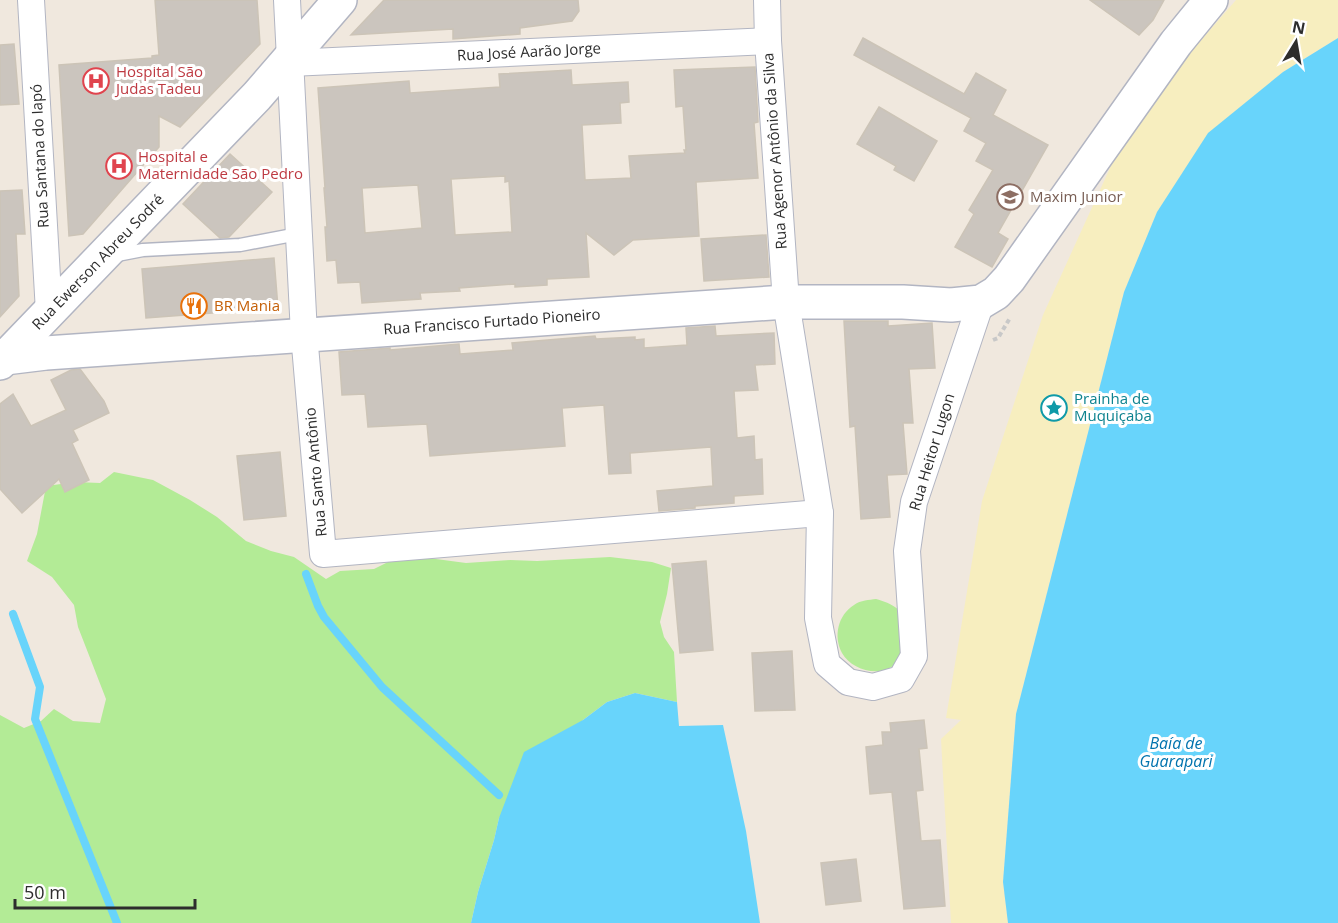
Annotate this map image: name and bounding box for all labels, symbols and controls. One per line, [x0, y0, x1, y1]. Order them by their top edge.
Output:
north arrow [1266, 12, 1326, 72]
text: N [1290, 15, 1307, 39]
street label: Rua José Aarão Jorge [456, 37, 601, 65]
street label: Rua Agenor Antônio da Silva [757, 52, 791, 250]
place label: Hospital São Judas Tadeu [114, 61, 203, 98]
hospital icon: Hospital São Judas Tadeu [81, 66, 111, 96]
street label: Rua Santana do Iapó [25, 83, 53, 229]
place label: Hospital e Maternidade São Pedro [138, 146, 303, 183]
hospital icon: Hospital e Maternidade São Pedro [104, 151, 134, 181]
school or university icon: Maxim Junior [995, 182, 1025, 212]
place label: Maxim Junior [1030, 186, 1123, 206]
street label: Rua Ewerson Abreu Sodré [27, 189, 168, 334]
restaurant icon: BR Mania [179, 291, 209, 321]
place label: BR Mania [214, 295, 280, 315]
street label: Rua Francisco Furtado Pioneiro [383, 303, 601, 339]
place label: Prainha de Muquiçaba [1074, 388, 1152, 425]
street label: Rua Heitor Lugon [904, 391, 958, 513]
place icon: Prainha de Muquiçaba [1039, 393, 1069, 423]
street label: Rua Santo Antônio [299, 407, 331, 538]
water label: Baía de Guarapari [1139, 732, 1214, 772]
scale bar [15, 872, 195, 910]
text: 50 m [24, 880, 66, 904]

